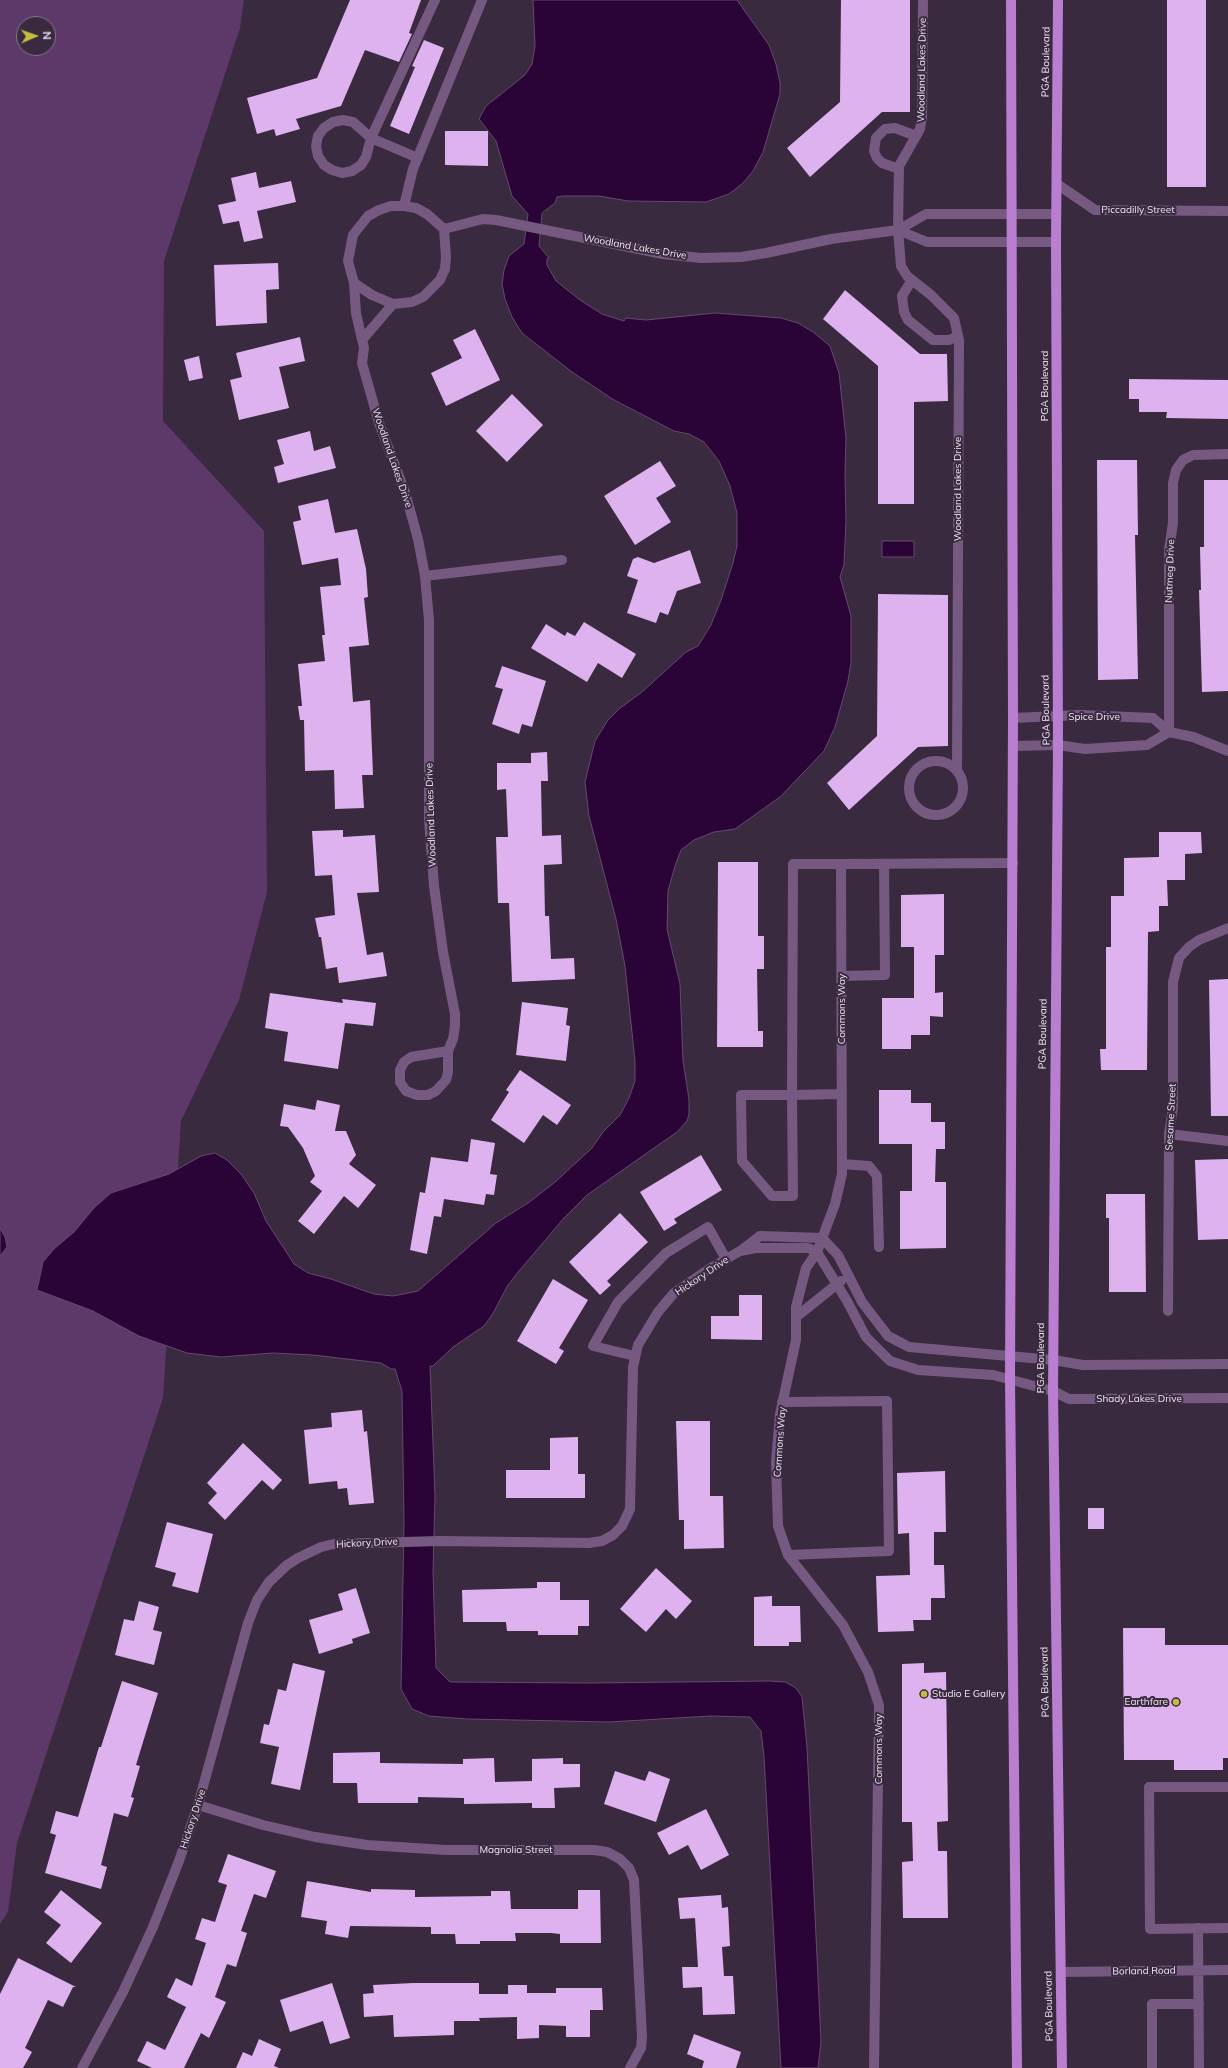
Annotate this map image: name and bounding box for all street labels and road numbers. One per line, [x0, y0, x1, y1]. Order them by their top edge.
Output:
street label: Woodland Lakes Drive [915, 18, 929, 122]
street label: PGA Boulevard [1039, 27, 1053, 97]
street label: Piccadilly Street [1101, 204, 1175, 216]
street label: Woodland Lakes Drive [583, 232, 687, 262]
street label: PGA Boulevard [1039, 351, 1051, 421]
street label: Woodland Lakes Drive [369, 407, 415, 509]
street label: Woodland Lakes Drive [952, 437, 964, 541]
street label: Nutmeg Drive [1163, 539, 1177, 603]
street label: PGA Boulevard [1039, 675, 1053, 745]
street label: Spice Drive [1068, 711, 1120, 723]
street label: Woodland Lakes Drive [423, 763, 439, 867]
street label: Commons Way [836, 974, 848, 1044]
street label: PGA Boulevard [1036, 999, 1050, 1069]
street label: Sesame Street [1163, 1083, 1179, 1151]
street label: Hickory Drive [673, 1254, 731, 1298]
street label: PGA Boulevard [1035, 1323, 1047, 1393]
street label: Shady Lakes Drive [1096, 1393, 1182, 1405]
street label: Commons Way [772, 1406, 788, 1478]
street label: Hickory Drive [336, 1535, 398, 1551]
street label: PGA Boulevard [1038, 1647, 1052, 1717]
street label: Commons Way [873, 1714, 885, 1784]
street label: Hickory Drive [178, 1788, 208, 1850]
street label: Magnolia Street [479, 1844, 553, 1856]
street label: Borland Road [1112, 1964, 1176, 1978]
street label: PGA Boulevard [1042, 1971, 1056, 2041]

